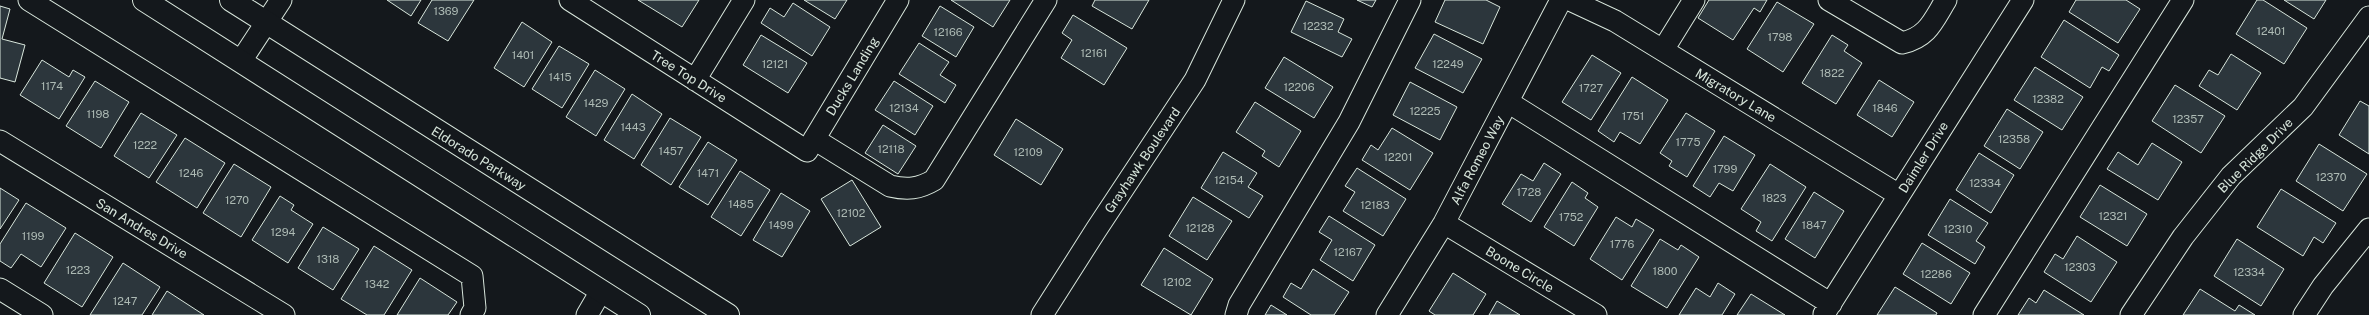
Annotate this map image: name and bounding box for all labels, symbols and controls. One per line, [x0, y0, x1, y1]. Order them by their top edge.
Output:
house number: 1369 [434, 5, 459, 17]
house number: 12232 [1302, 20, 1334, 32]
house number: 12401 [2256, 25, 2286, 37]
house number: 12166 [933, 26, 963, 38]
house number: 1798 [1768, 31, 1792, 43]
street label: Ducks Landing [823, 34, 882, 118]
street label: Tree Top Drive [648, 47, 729, 106]
house number: 12161 [1081, 47, 1107, 59]
house number: 1401 [512, 49, 534, 61]
house number: 12121 [762, 58, 788, 70]
house number: 12249 [1432, 58, 1464, 70]
street label: Migratory Lane [1693, 65, 1779, 125]
house number: 1822 [1820, 67, 1845, 79]
house number: 1415 [549, 71, 571, 83]
house number: 1174 [41, 80, 63, 92]
house number: 12206 [1283, 81, 1315, 93]
house number: 1727 [1579, 82, 1604, 94]
house number: 12382 [2032, 93, 2064, 105]
house number: 1429 [584, 97, 609, 109]
house number: 12134 [889, 102, 919, 114]
house number: 1846 [1872, 102, 1898, 114]
street label: Grayhawk Boulevard [1101, 105, 1183, 216]
house number: 12225 [1409, 105, 1441, 117]
house number: 1198 [87, 108, 109, 120]
house number: 1751 [1622, 110, 1644, 122]
street label: Alfa Romeo Way [1448, 113, 1507, 207]
house number: 12357 [2172, 113, 2204, 125]
street label: Blue Ridge Drive [2215, 115, 2296, 196]
street label: Daimler Drive [1896, 119, 1951, 196]
house number: 1443 [620, 121, 646, 133]
street label: Eldorado Parkway [429, 123, 529, 194]
house number: 12358 [1998, 133, 2030, 145]
house number: 1775 [1676, 136, 1700, 148]
house number: 1222 [133, 139, 158, 151]
house number: 12118 [877, 143, 905, 155]
house number: 1457 [659, 145, 684, 157]
house number: 12109 [1013, 146, 1043, 158]
house number: 12201 [1384, 151, 1412, 163]
house number: 1799 [1713, 163, 1737, 175]
house number: 1246 [179, 167, 204, 179]
house number: 1471 [697, 167, 719, 179]
house number: 12370 [2316, 171, 2347, 183]
house number: 12154 [1214, 174, 1244, 186]
house number: 12334 [1969, 177, 2001, 189]
house number: 1728 [1517, 186, 1541, 198]
house number: 1823 [1761, 192, 1787, 204]
house number: 1270 [225, 194, 249, 206]
street label: San Andres Drive [93, 195, 190, 262]
house number: 1485 [728, 198, 754, 210]
house number: 12183 [1360, 199, 1390, 211]
house number: 12102 [837, 207, 866, 219]
house number: 12321 [2099, 210, 2128, 222]
house number: 1752 [1559, 211, 1584, 223]
house number: 1499 [768, 219, 794, 231]
house number: 1847 [1801, 219, 1827, 231]
house number: 12128 [1185, 222, 1215, 234]
house number: 12310 [1943, 223, 1973, 235]
house number: 1294 [271, 226, 295, 238]
house number: 1199 [22, 230, 44, 242]
house number: 1776 [1610, 238, 1634, 250]
street label: Boone Circle [1483, 243, 1556, 296]
house number: 12167 [1334, 246, 1363, 258]
house number: 1318 [316, 253, 340, 265]
house number: 12303 [2064, 261, 2096, 273]
house number: 1223 [66, 264, 90, 276]
house number: 1800 [1653, 265, 1678, 277]
house number: 12334 [2233, 266, 2265, 278]
house number: 12286 [1920, 268, 1952, 280]
house number: 12102 [1163, 276, 1192, 288]
house number: 1342 [365, 278, 390, 290]
house number: 1247 [113, 295, 138, 307]

